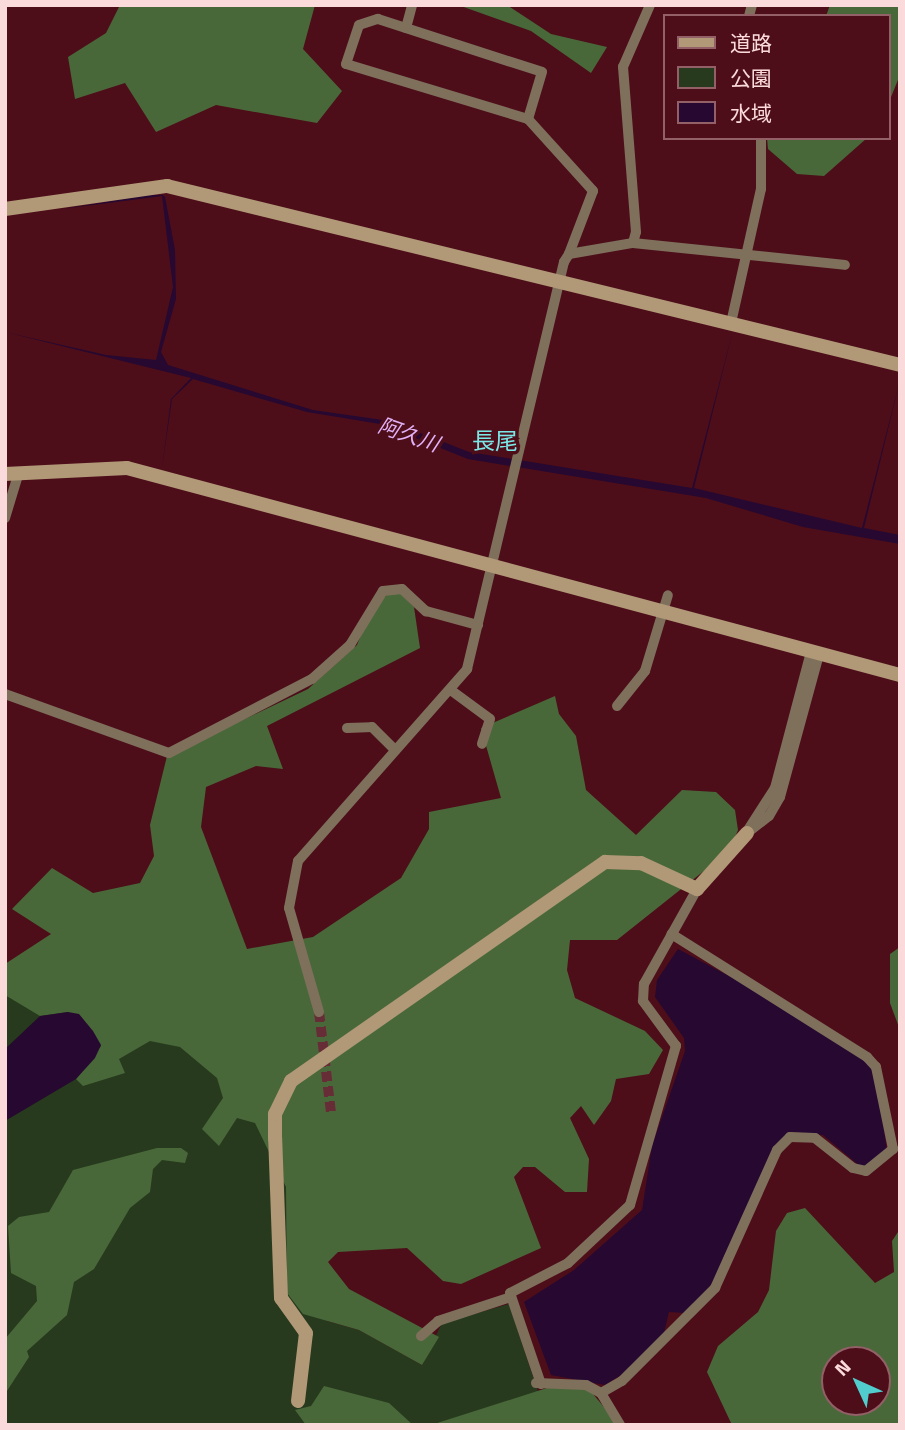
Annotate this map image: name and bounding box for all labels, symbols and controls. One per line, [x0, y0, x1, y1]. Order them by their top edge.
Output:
legend [664, 14, 891, 140]
text: 道路 [730, 27, 772, 59]
text: 公園 [730, 62, 772, 94]
text: 水域 [730, 97, 772, 129]
water label: 阿久川 [375, 412, 443, 456]
district label: 長尾 [472, 427, 518, 455]
north arrow [821, 1346, 891, 1416]
text: N [827, 1352, 857, 1382]

